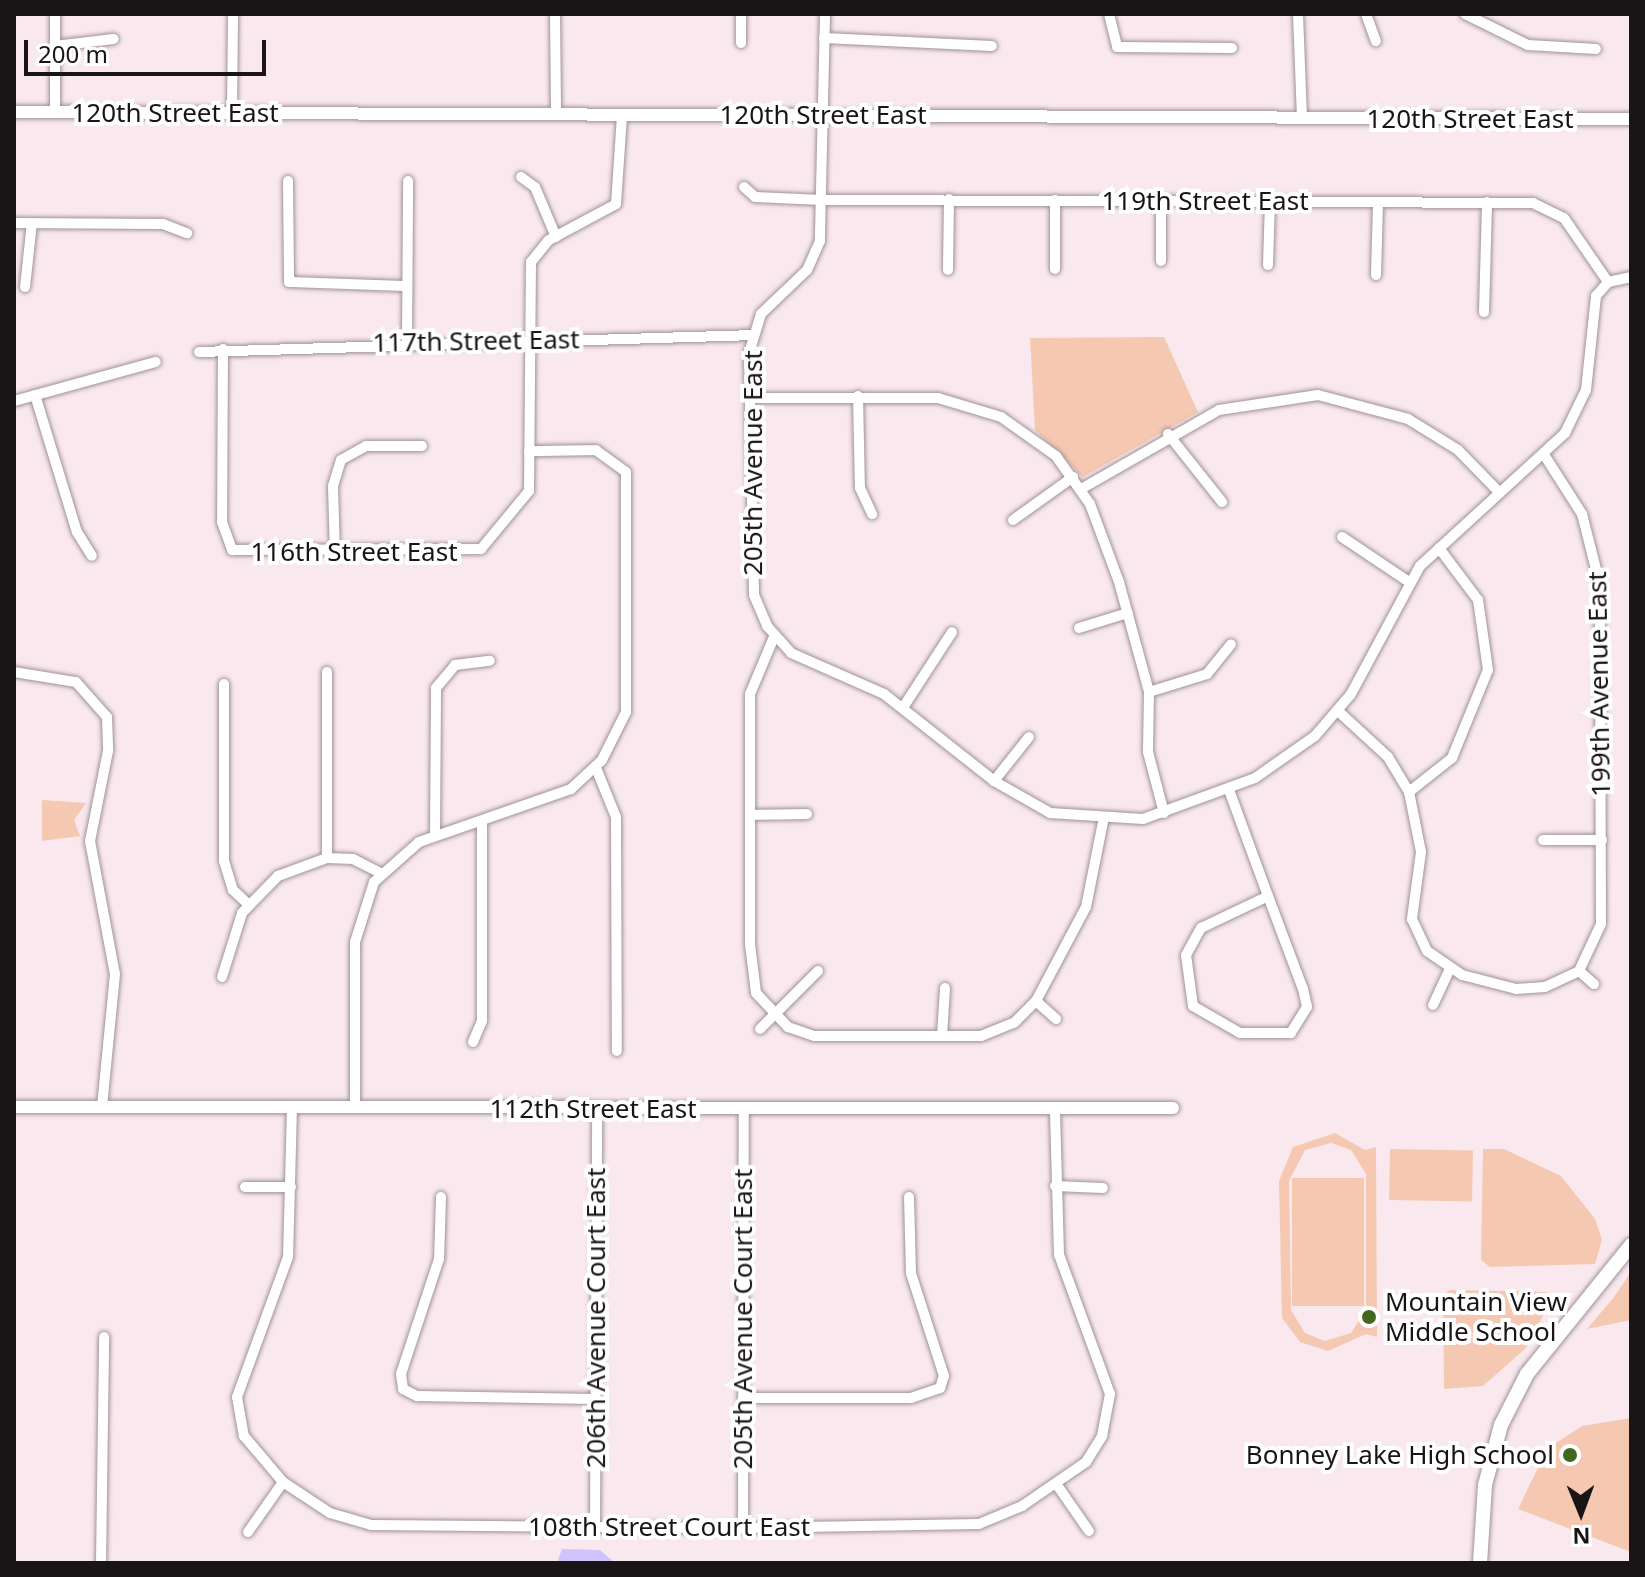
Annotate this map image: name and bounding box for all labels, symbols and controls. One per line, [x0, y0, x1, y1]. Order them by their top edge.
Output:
scale bar [28, 24, 270, 74]
text: 200 m [38, 37, 108, 70]
street label: 120th Street East [71, 97, 279, 129]
street label: 120th Street East [719, 99, 927, 131]
street label: 120th Street East [1366, 103, 1574, 135]
street label: 119th Street East [1101, 185, 1309, 217]
street label: 117th Street East [372, 324, 580, 358]
street label: 205th Avenue East [737, 350, 769, 576]
street label: 116th Street East [250, 536, 458, 568]
street label: 199th Avenue East [1581, 571, 1617, 797]
street label: 112th Street East [489, 1093, 697, 1125]
street label: 206th Avenue Court East [580, 1168, 612, 1468]
street label: 205th Avenue Court East [727, 1169, 759, 1469]
place label: Mountain View Middle School [1385, 1286, 1567, 1348]
marker: Mountain View Middle School [1360, 1308, 1378, 1326]
place label: Bonney Lake High School [1246, 1439, 1554, 1471]
marker: Bonney Lake High School [1561, 1446, 1579, 1464]
north arrow [1541, 1473, 1621, 1553]
street label: 108th Street Court East [528, 1511, 810, 1543]
text: N [1572, 1522, 1591, 1552]

